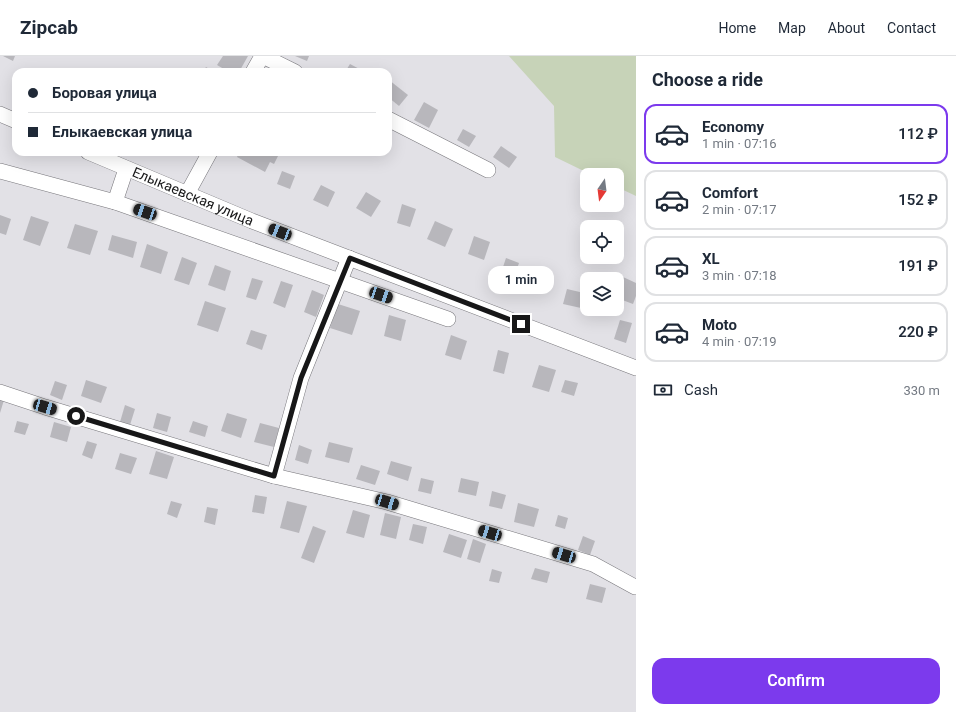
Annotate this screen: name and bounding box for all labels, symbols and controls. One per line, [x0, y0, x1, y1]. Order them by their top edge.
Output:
text: Zipcab [20, 16, 78, 39]
text: Home [718, 20, 756, 36]
text: Map [778, 20, 806, 36]
text: About [828, 20, 865, 36]
text: Contact [887, 20, 936, 36]
text: Choose a ride [652, 69, 763, 90]
text: Боровая улица [52, 84, 157, 102]
icon: car [654, 116, 690, 152]
text: Economy [702, 118, 764, 136]
text: Елыкаевская улица [52, 123, 192, 141]
text: 112 ₽ [898, 125, 938, 143]
text: 1 min · 07:16 [702, 136, 777, 151]
street label: Елыкаевская улица [130, 164, 256, 229]
north arrow [580, 168, 624, 212]
map controls [580, 168, 624, 316]
icon: car [654, 182, 690, 218]
text: Comfort [702, 184, 758, 202]
text: 152 ₽ [898, 191, 938, 209]
car [132, 202, 158, 222]
text: 2 min · 07:17 [702, 202, 777, 217]
button: locate [580, 220, 624, 264]
car [267, 222, 293, 242]
icon: car [654, 248, 690, 284]
text: XL [702, 250, 720, 268]
text: 191 ₽ [898, 257, 938, 275]
callout: 1 min [488, 266, 554, 294]
text: 3 min · 07:18 [702, 268, 777, 283]
text: 1 min [505, 272, 537, 287]
button: layers [580, 272, 624, 316]
car [368, 285, 394, 305]
icon: car [654, 314, 690, 350]
route end [512, 315, 530, 333]
text: Moto [702, 316, 737, 334]
text: 220 ₽ [898, 323, 938, 341]
text: 4 min · 07:19 [702, 334, 777, 349]
icon: cash [652, 379, 674, 401]
text: Cash [684, 381, 718, 399]
text: 330 m [903, 383, 940, 398]
car [32, 398, 58, 416]
route start [67, 407, 85, 425]
car [374, 493, 400, 511]
car [477, 524, 503, 542]
car [551, 546, 577, 564]
button: Confirm [652, 658, 940, 704]

